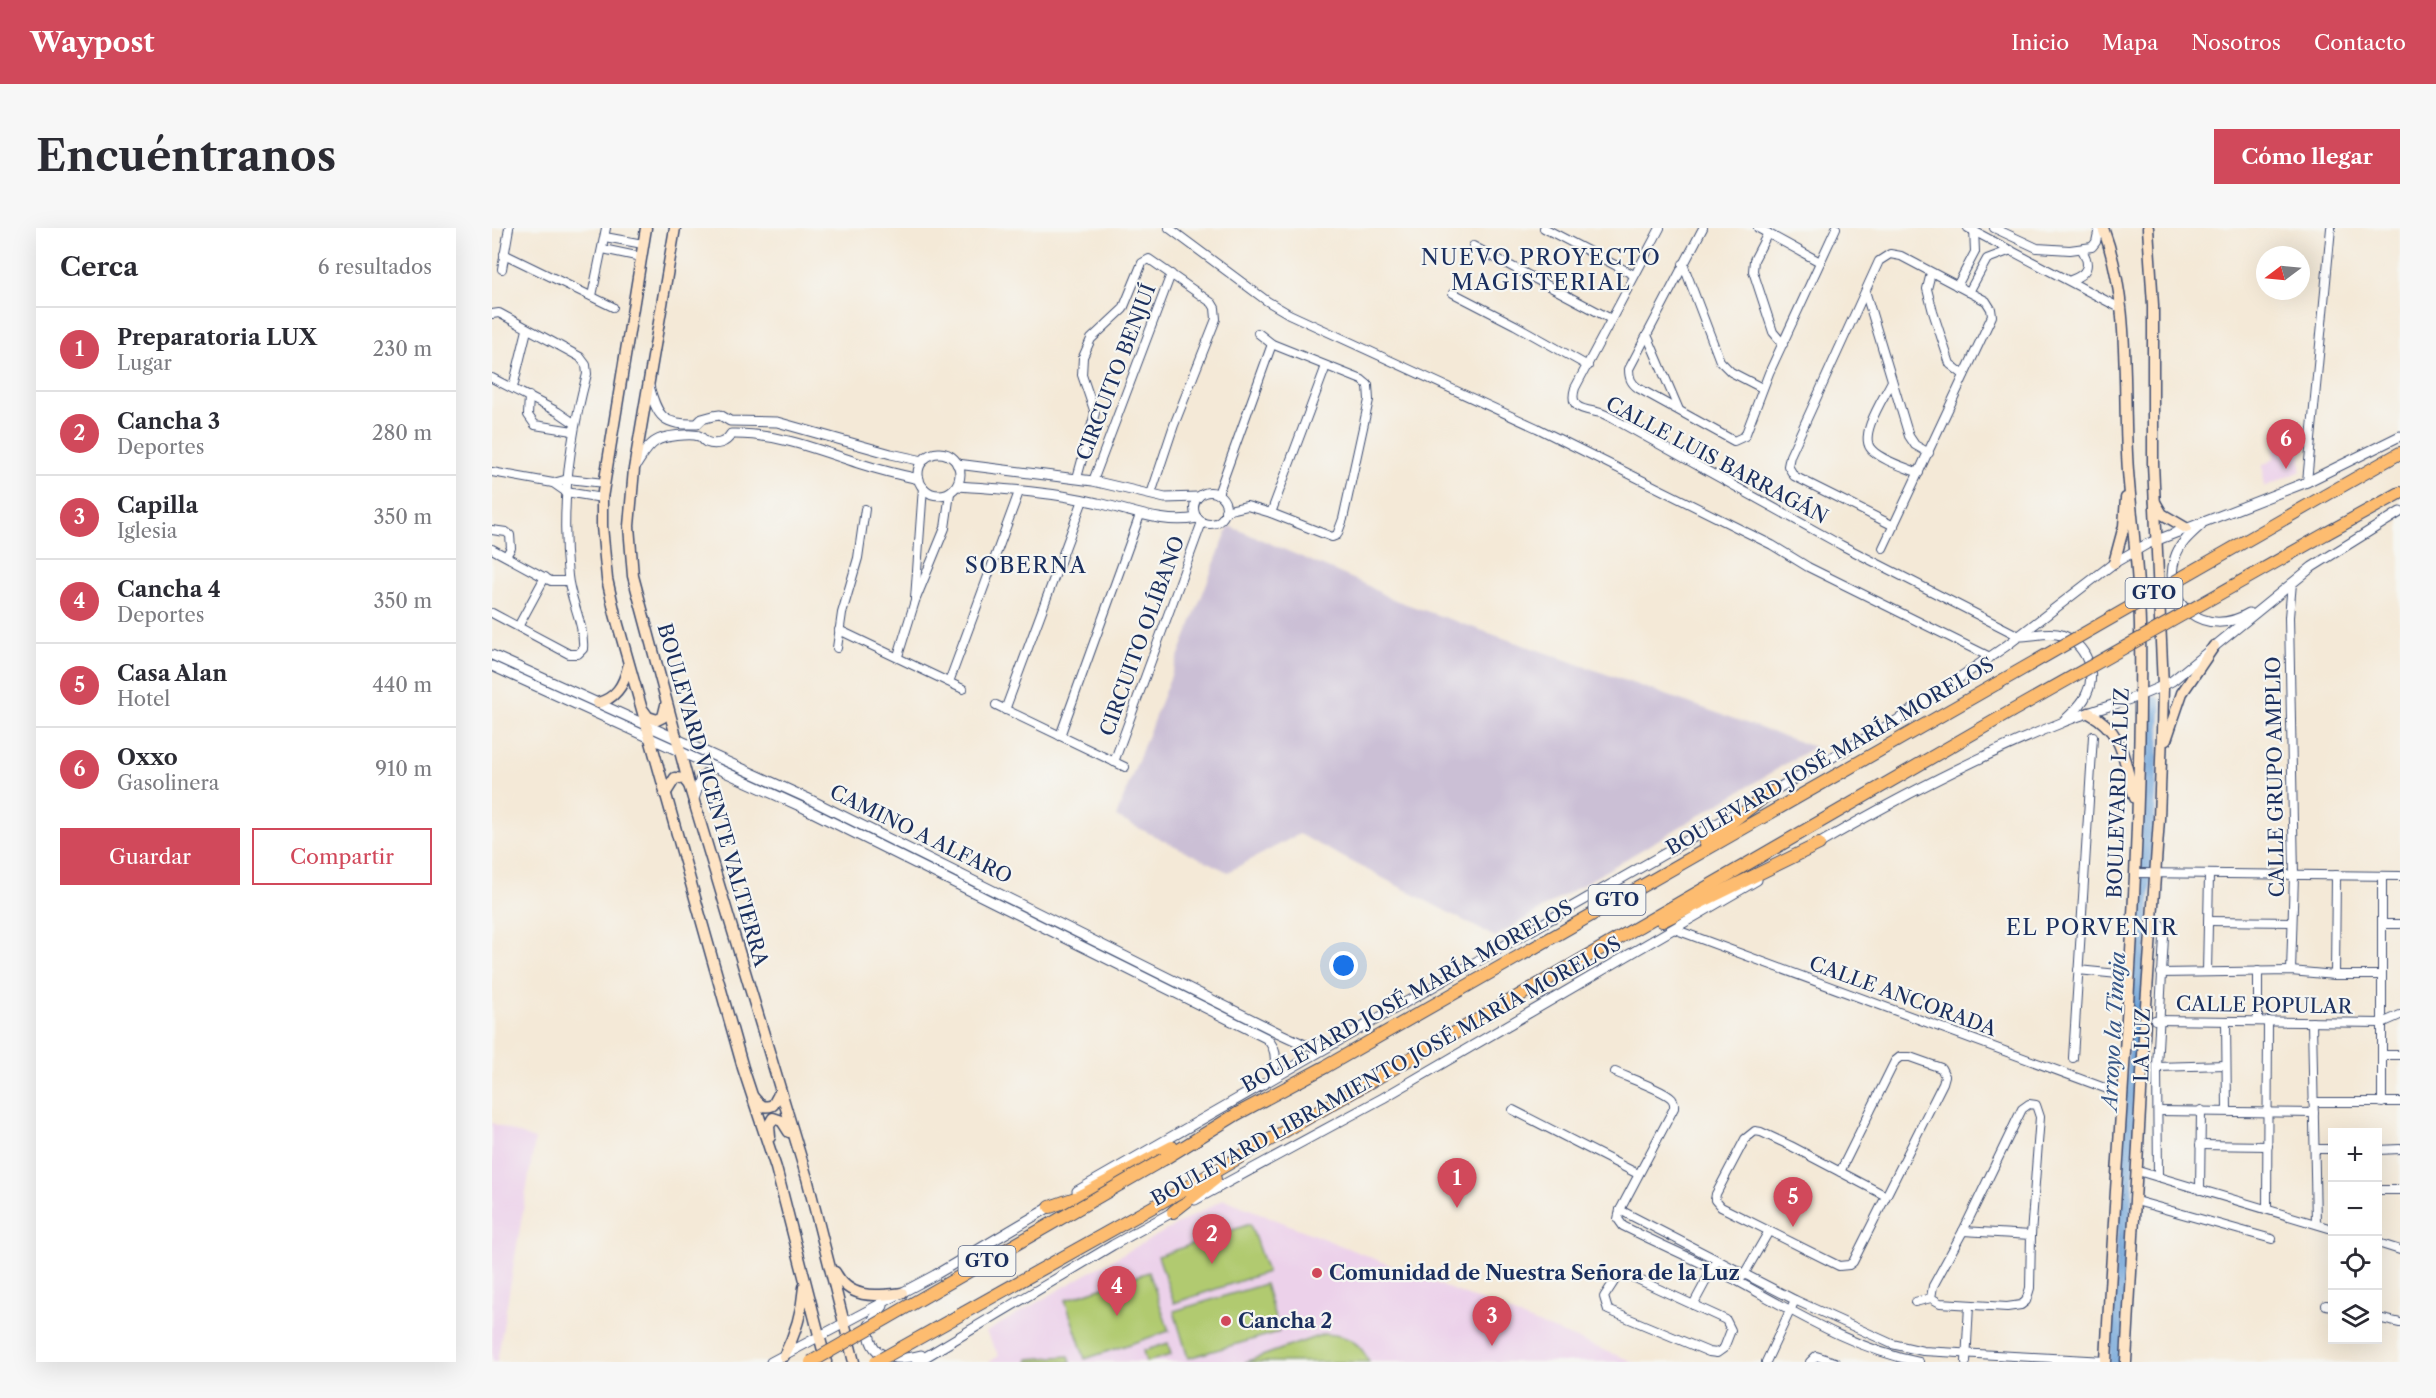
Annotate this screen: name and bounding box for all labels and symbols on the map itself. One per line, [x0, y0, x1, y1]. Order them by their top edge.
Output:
district label: NUEVO PROYECTO MAGISTERIAL [1421, 244, 1661, 296]
north arrow [2256, 246, 2310, 300]
street label: CIRCUITO BENJUÍ [1070, 280, 1161, 464]
street label: CALLE LUIS BARRAGÁN [1602, 390, 1832, 529]
pin: 6 [2266, 420, 2306, 469]
street label: CIRCUITO OLÍBANO [1094, 532, 1189, 739]
district label: SOBERNA [965, 552, 1087, 579]
road number: GTO [2126, 578, 2182, 608]
street label: BOULEVARD VICENTE VALTIERRA [652, 621, 774, 970]
street label: BOULEVARD JOSÉ MARÍA MORELOS [1661, 651, 1998, 860]
street label: CALLE GRUPO AMPLIO [2261, 656, 2289, 898]
street label: BOULEVARD LA LUZ [2102, 687, 2134, 899]
street label: CAMINO A ALFARO [826, 779, 1016, 889]
road number: GTO [1588, 885, 1646, 915]
street label: BOULEVARD JOSÉ MARÍA MORELOS [1237, 894, 1577, 1097]
district label: EL PORVENIR [2006, 914, 2178, 941]
street label: BOULEVARD LIBRAMIENTO JOSÉ MARÍA MORELOS [1146, 930, 1625, 1211]
water label: Arroyo la Tinaja [2097, 950, 2130, 1114]
your location [1329, 951, 1358, 980]
street label: CALLE ANCORADA [1806, 951, 2001, 1041]
street label: CALLE POPULAR [2176, 991, 2354, 1019]
street label: LA LUZ [2129, 1008, 2155, 1082]
pin: 1 [1438, 1158, 1476, 1208]
pin: 5 [1774, 1178, 1812, 1227]
pin: 2 [1192, 1214, 1232, 1264]
road number: GTO [958, 1246, 1016, 1276]
place label: Comunidad de Nuestra Señora de la Luz [1329, 1261, 1740, 1285]
pin: 4 [1098, 1266, 1136, 1316]
marker: Comunidad de Nuestra Señora de la Luz [1310, 1266, 1324, 1280]
pin: 3 [1472, 1296, 1512, 1346]
place label: Cancha 2 [1238, 1309, 1332, 1333]
marker: Cancha 2 [1219, 1314, 1233, 1328]

